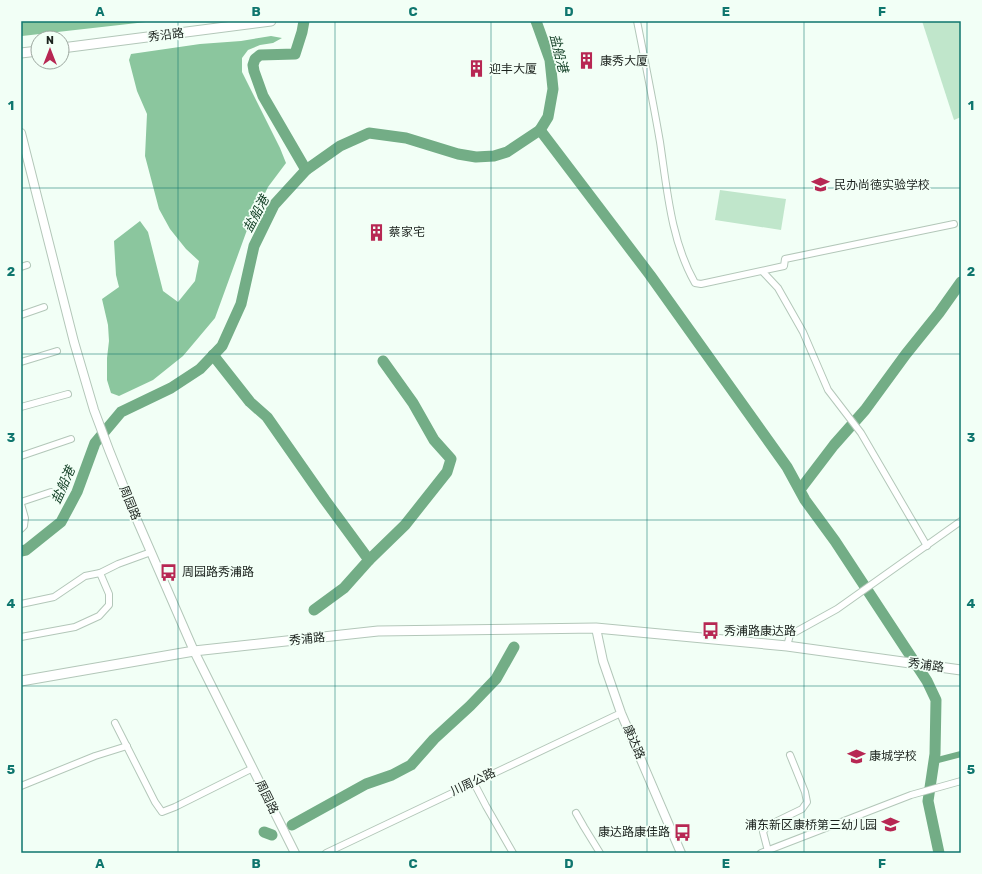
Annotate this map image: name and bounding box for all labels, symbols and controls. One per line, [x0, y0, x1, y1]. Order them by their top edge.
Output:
text: A [95, 4, 105, 19]
text: B [251, 4, 261, 19]
text: C [408, 4, 418, 19]
text: D [564, 4, 574, 19]
text: E [722, 4, 730, 19]
text: F [878, 4, 886, 19]
street label: 秀沿路 [147, 26, 185, 44]
north arrow [30, 30, 70, 70]
water label: 盐船港 [547, 32, 571, 76]
text: N [46, 34, 54, 47]
building icon: 康秀大厦 [577, 51, 597, 71]
place label: 康秀大厦 [600, 54, 648, 68]
building icon: 迎丰大厦 [466, 59, 486, 79]
place label: 迎丰大厦 [489, 62, 537, 76]
text: 1 [8, 98, 14, 113]
text: 1 [968, 98, 974, 113]
school or university icon: 民办尚徳实验学校 [811, 175, 831, 195]
place label: 民办尚徳实验学校 [834, 178, 930, 192]
water label: 盐船港 [240, 192, 273, 235]
building icon: 蔡家宅 [366, 222, 386, 242]
place label: 蔡家宅 [389, 225, 425, 239]
text: 2 [7, 264, 15, 279]
text: 2 [967, 264, 975, 279]
text: 3 [7, 430, 16, 445]
text: 3 [967, 430, 976, 445]
water label: 盐船港 [48, 462, 79, 506]
street label: 周园路 [117, 484, 143, 522]
bus stop icon: 周园路秀浦路 [159, 562, 179, 582]
place label: 周园路秀浦路 [182, 565, 254, 579]
text: 4 [7, 596, 16, 611]
text: 4 [967, 596, 976, 611]
bus stop icon: 秀浦路康达路 [701, 621, 721, 641]
place label: 秀浦路康达路 [724, 624, 796, 638]
street label: 秀浦路 [288, 630, 326, 648]
street label: 秀浦路 [907, 656, 945, 674]
street label: 康达路 [621, 723, 647, 761]
school or university icon: 康城学校 [846, 746, 866, 766]
place label: 康城学校 [869, 749, 917, 763]
text: 5 [7, 762, 15, 777]
text: 5 [967, 762, 975, 777]
street label: 川周公路 [448, 766, 498, 798]
street label: 周园路 [253, 778, 281, 816]
school or university icon: 浦东新区康桥第三幼儿园 [880, 815, 900, 835]
place label: 浦东新区康桥第三幼儿园 [745, 818, 877, 832]
bus stop icon: 康达路康佳路 [673, 822, 693, 842]
place label: 康达路康佳路 [598, 825, 670, 839]
text: A [95, 856, 105, 871]
text: B [251, 856, 261, 871]
text: C [408, 856, 418, 871]
text: D [564, 856, 574, 871]
text: E [722, 856, 730, 871]
text: F [878, 856, 886, 871]

